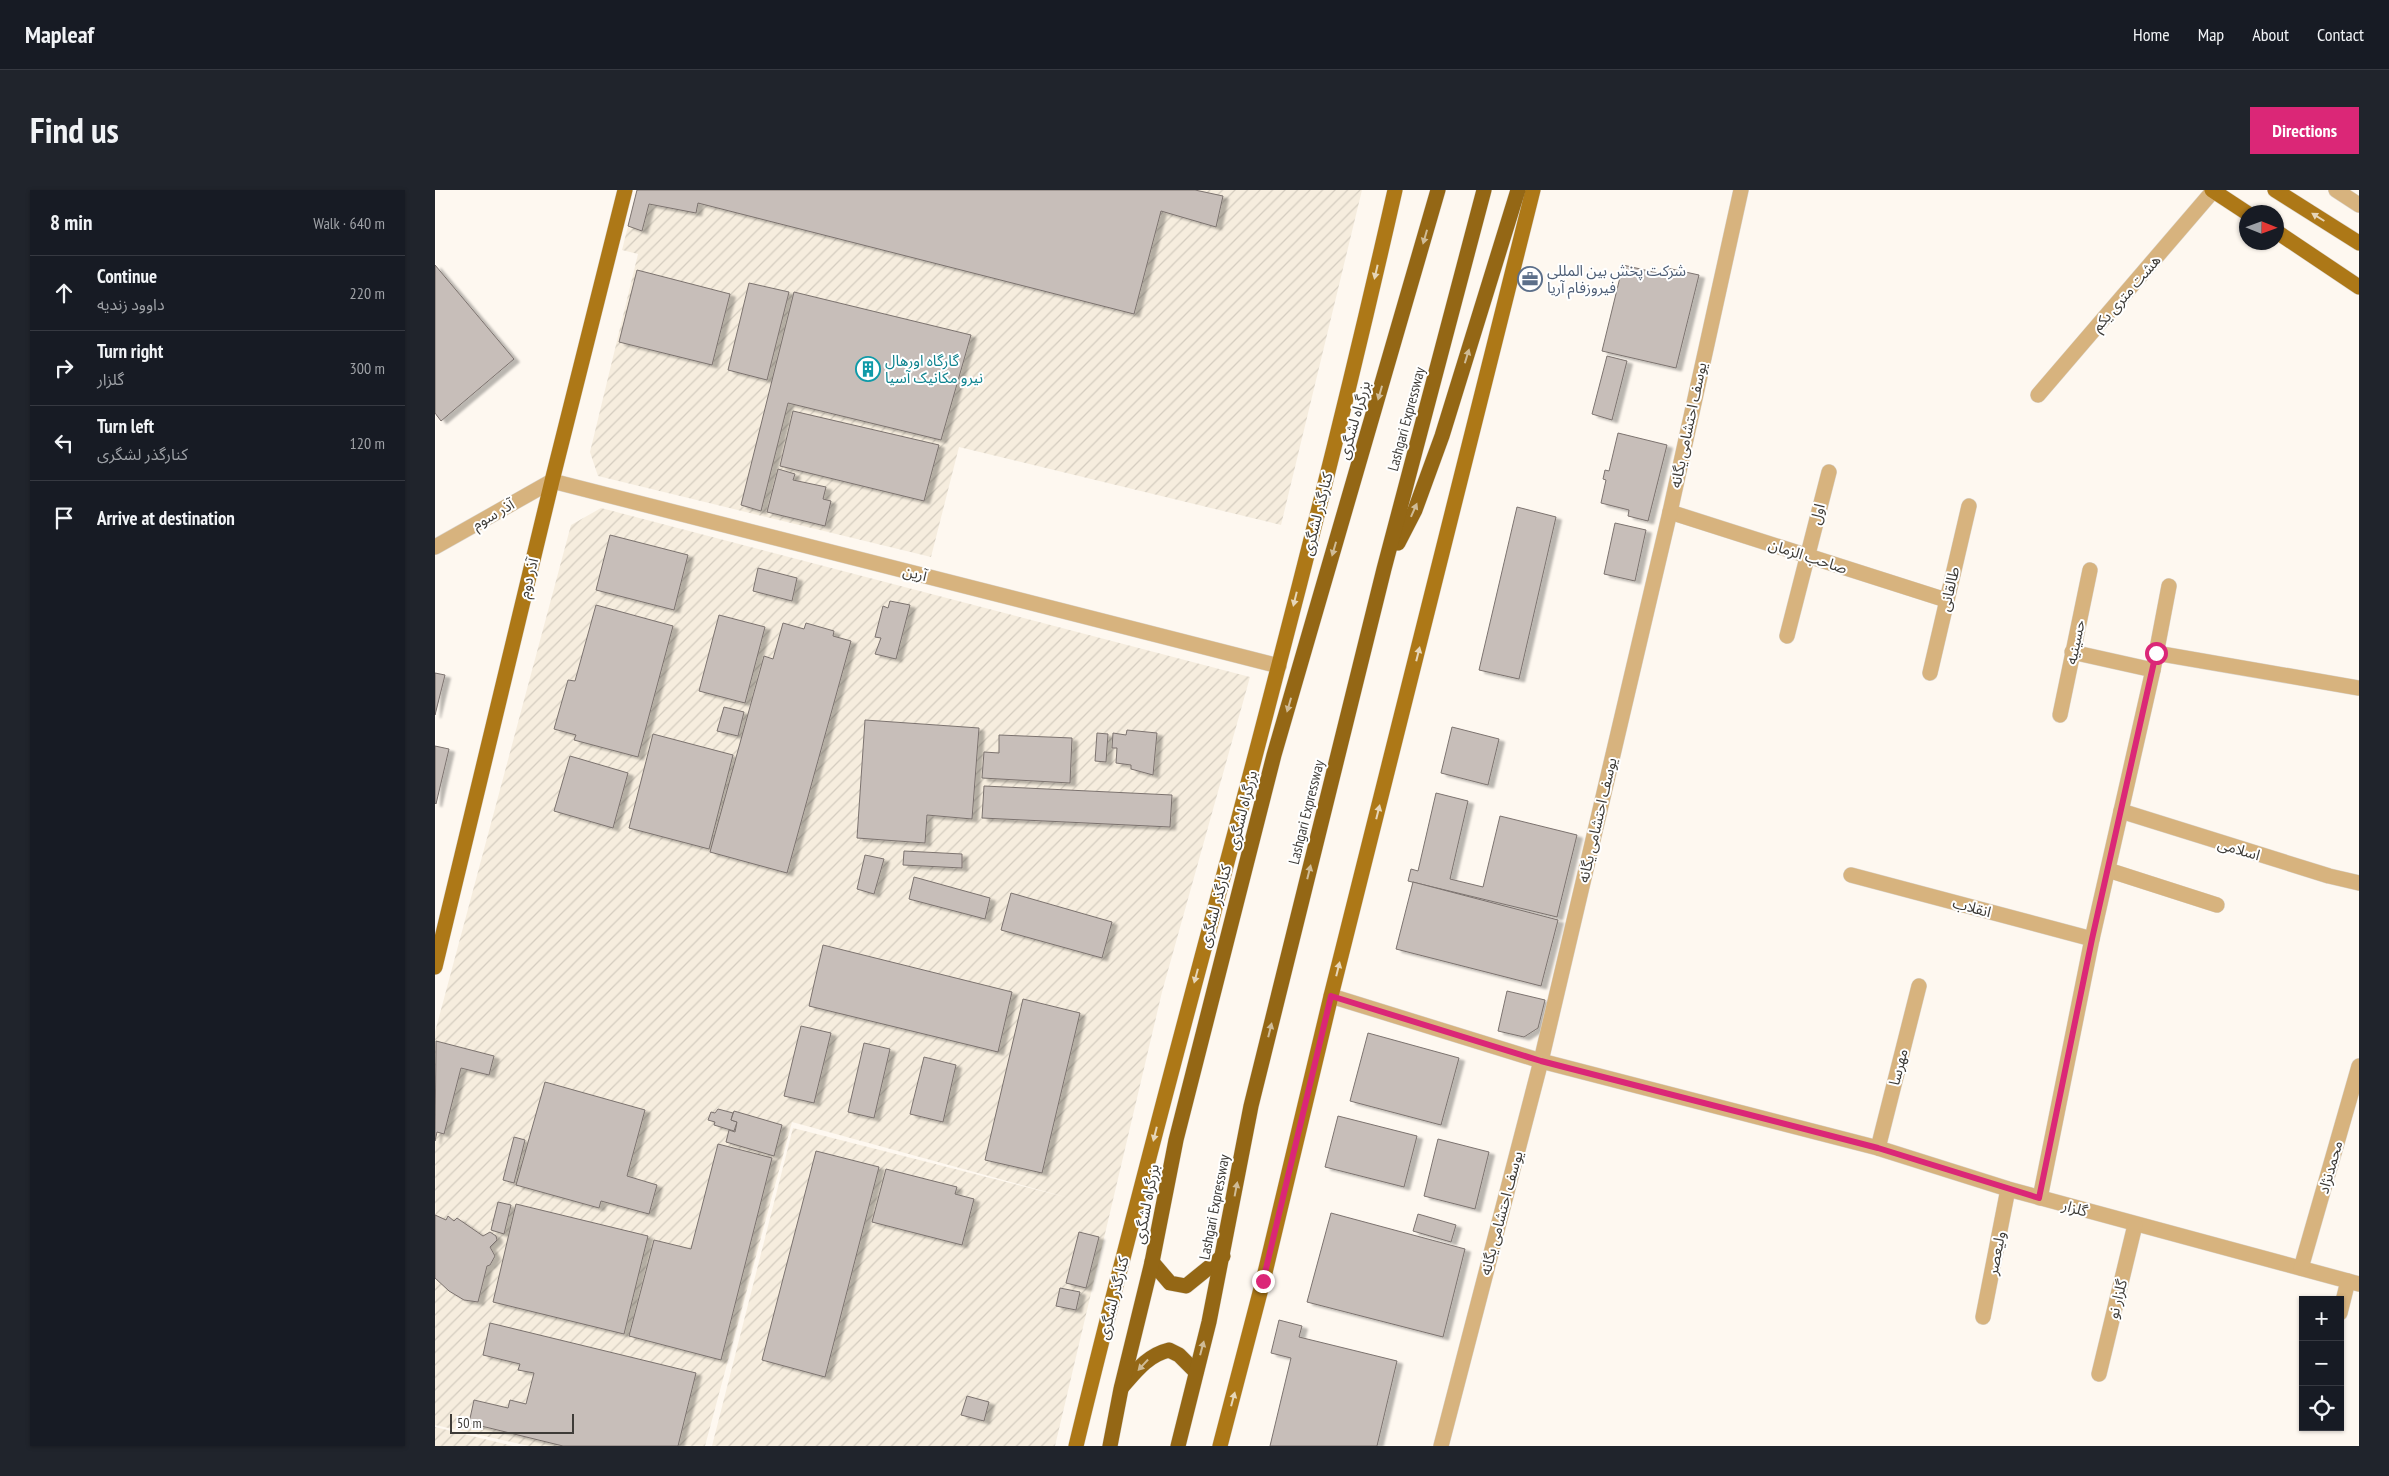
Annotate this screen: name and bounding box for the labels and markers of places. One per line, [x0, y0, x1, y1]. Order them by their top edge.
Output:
place label: شرکت پخش بین المللی فیروزفام آریا [1547, 261, 1686, 299]
office icon: شرکت پخش بین المللی فیروزفام آریا [1517, 266, 1543, 292]
place label: گارگاه اورهال نیرو مکانیک آسیا [885, 351, 983, 387]
building icon: گارگاه اورهال نیرو مکانیک آسیا [855, 356, 881, 382]

